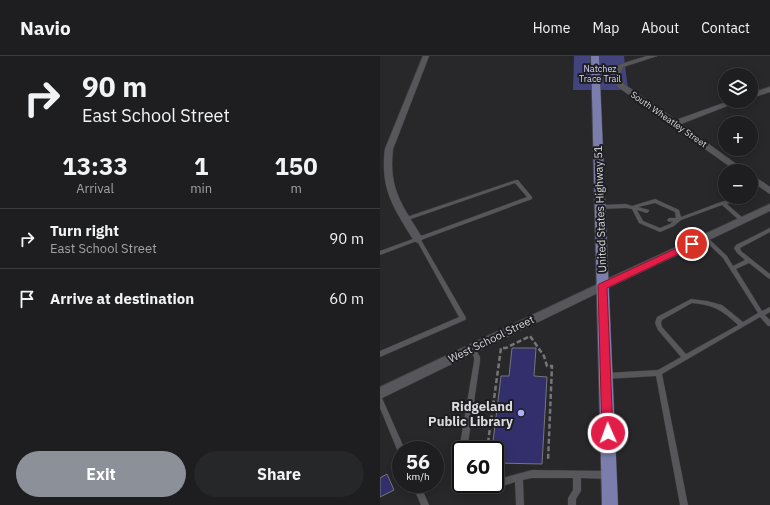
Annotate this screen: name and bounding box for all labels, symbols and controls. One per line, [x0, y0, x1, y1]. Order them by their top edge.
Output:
text: Navio [20, 16, 71, 40]
text: Home [533, 19, 570, 37]
text: Map [592, 19, 619, 37]
text: About [641, 19, 679, 37]
text: Contact [701, 19, 750, 37]
park label: Natchez Trace Trail [579, 63, 621, 84]
text: 90 m [82, 68, 147, 105]
map controls [718, 68, 758, 204]
button: layers [718, 68, 758, 108]
icon: right [16, 72, 68, 124]
street label: South Wheatley Street [629, 89, 709, 149]
text: East School Street [82, 104, 230, 127]
button: + [718, 116, 758, 156]
street label: United States Highway 51 [591, 145, 609, 273]
text: 13:33 [62, 150, 128, 182]
text: 1 [194, 150, 208, 182]
text: 150 [274, 150, 318, 182]
button: − [718, 164, 758, 204]
text: Arrival [76, 180, 114, 197]
text: min [190, 180, 212, 197]
text: m [290, 180, 302, 197]
text: Turn right [50, 221, 119, 240]
pin [675, 227, 709, 261]
icon: right [16, 228, 38, 250]
text: 90 m [329, 229, 364, 248]
icon: arrive [681, 233, 703, 255]
text: East School Street [50, 240, 157, 257]
icon: arrive [16, 288, 38, 310]
text: Arrive at destination [50, 289, 194, 308]
text: 60 m [329, 289, 364, 308]
street label: West School Street [446, 312, 536, 366]
place label: Ridgeland Public Library [428, 398, 513, 430]
marker: Ridgeland Public Library [516, 408, 526, 418]
position arrow [587, 412, 629, 454]
speed limit sign: 60 [452, 441, 504, 493]
text: 56 [406, 448, 430, 475]
button: Exit [16, 451, 186, 497]
button: Share [194, 451, 364, 497]
text: km/h [406, 470, 430, 483]

